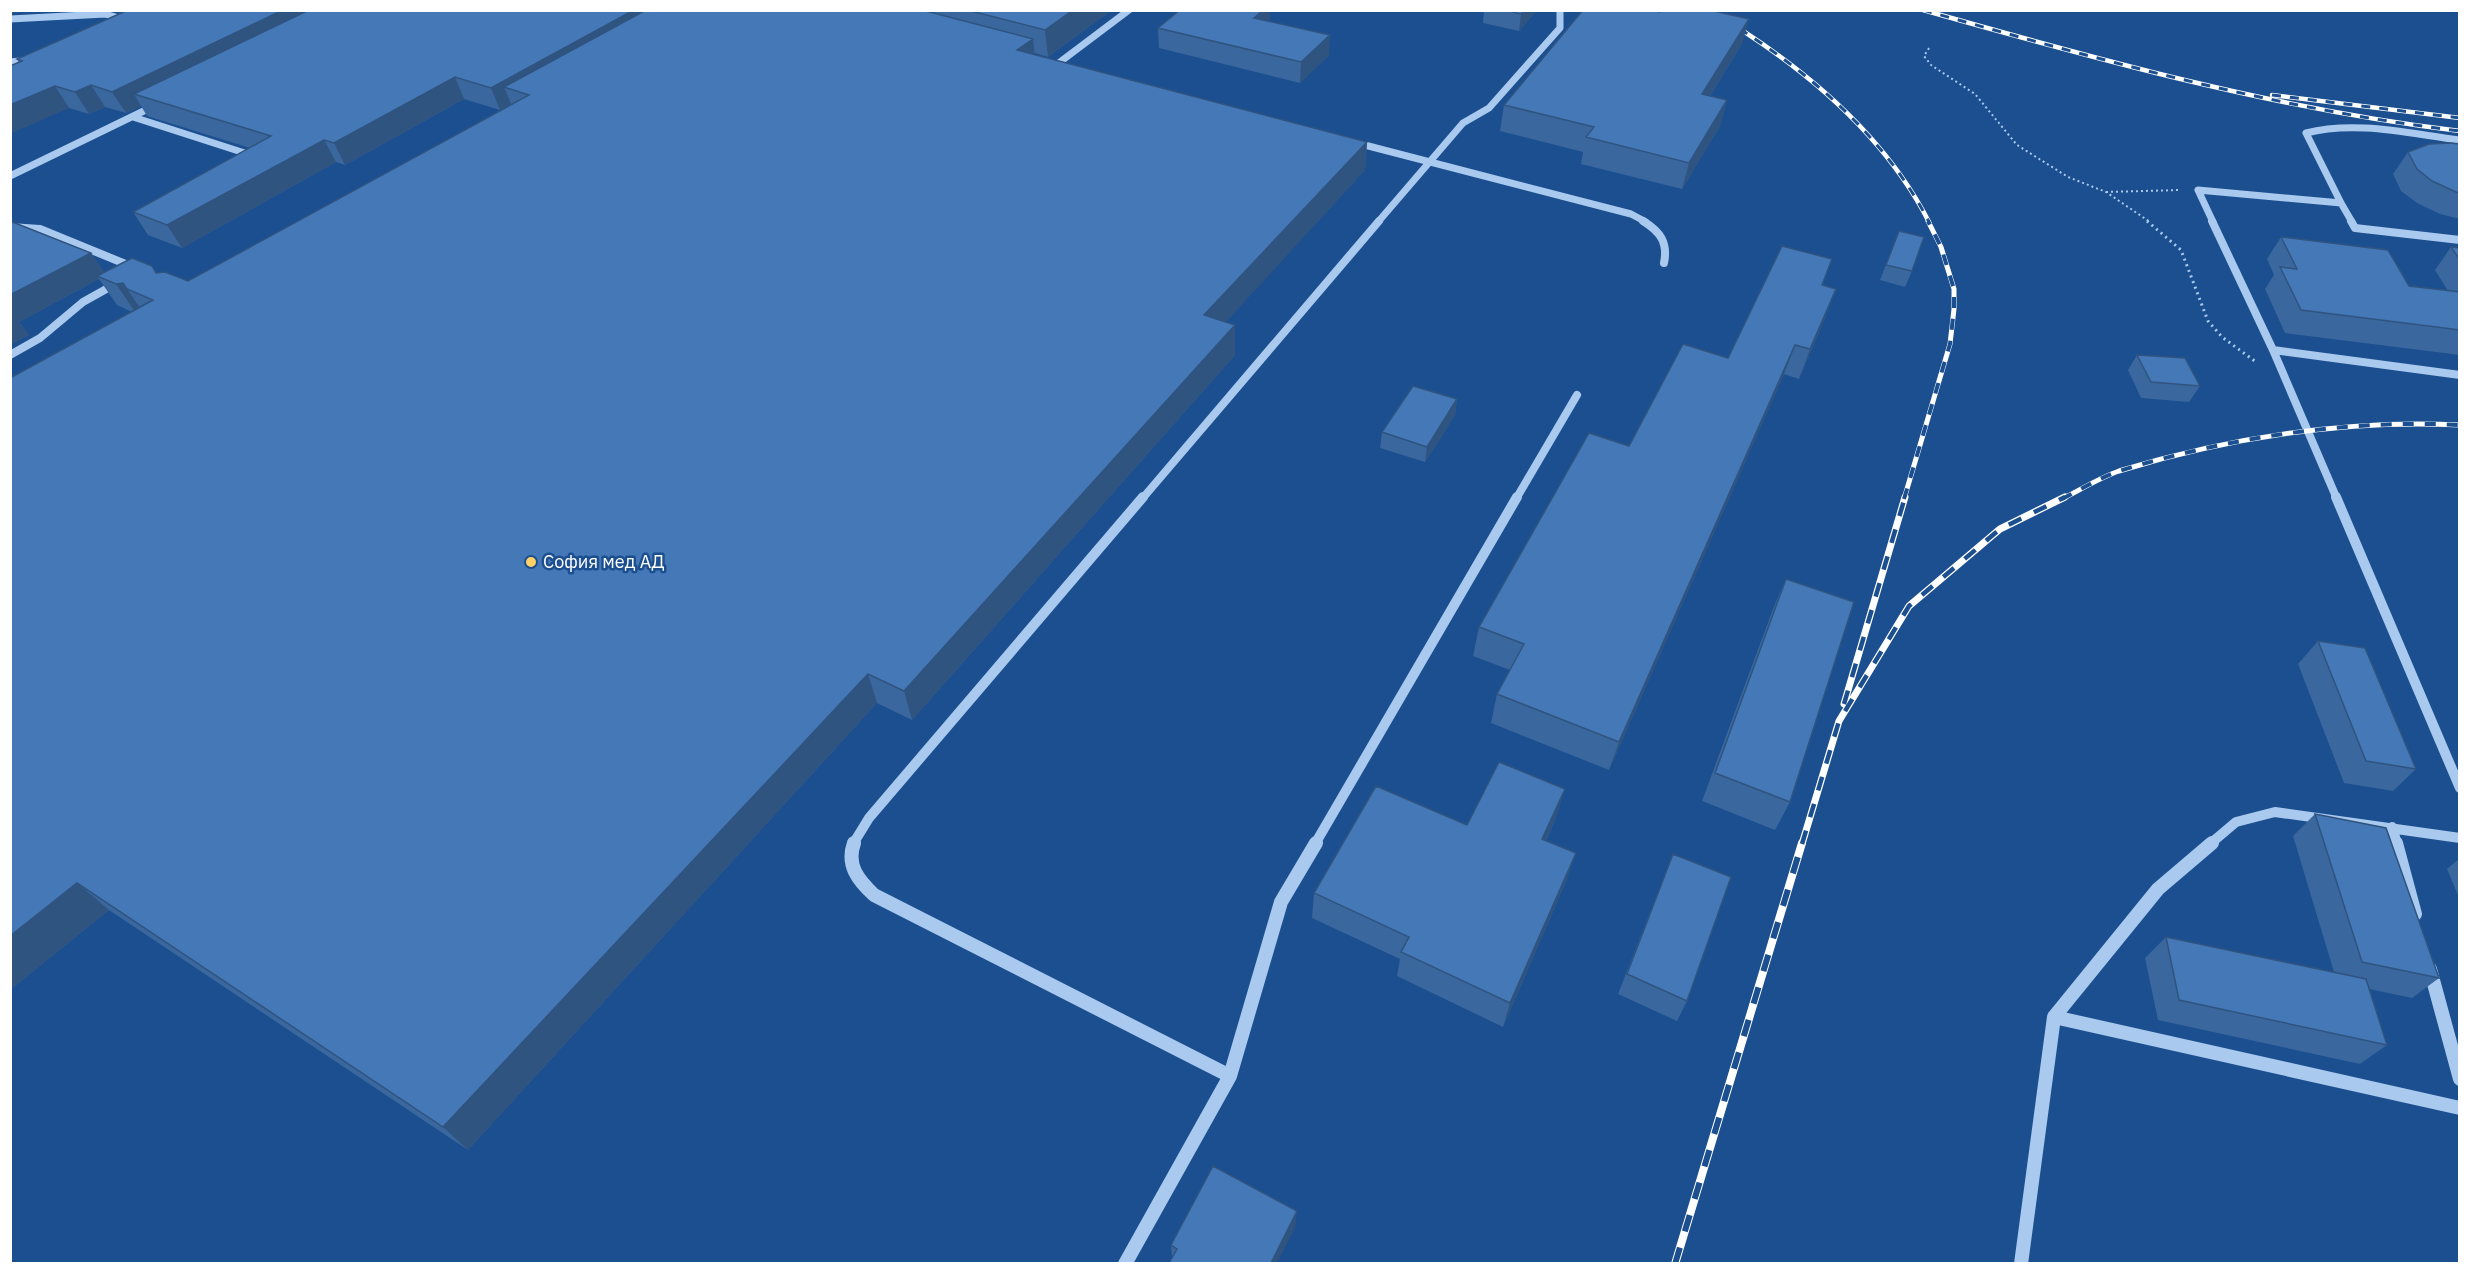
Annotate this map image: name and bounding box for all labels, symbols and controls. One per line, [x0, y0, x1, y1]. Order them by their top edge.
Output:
place label: София мед АД [543, 550, 665, 573]
marker: София мед АД [524, 555, 538, 569]

